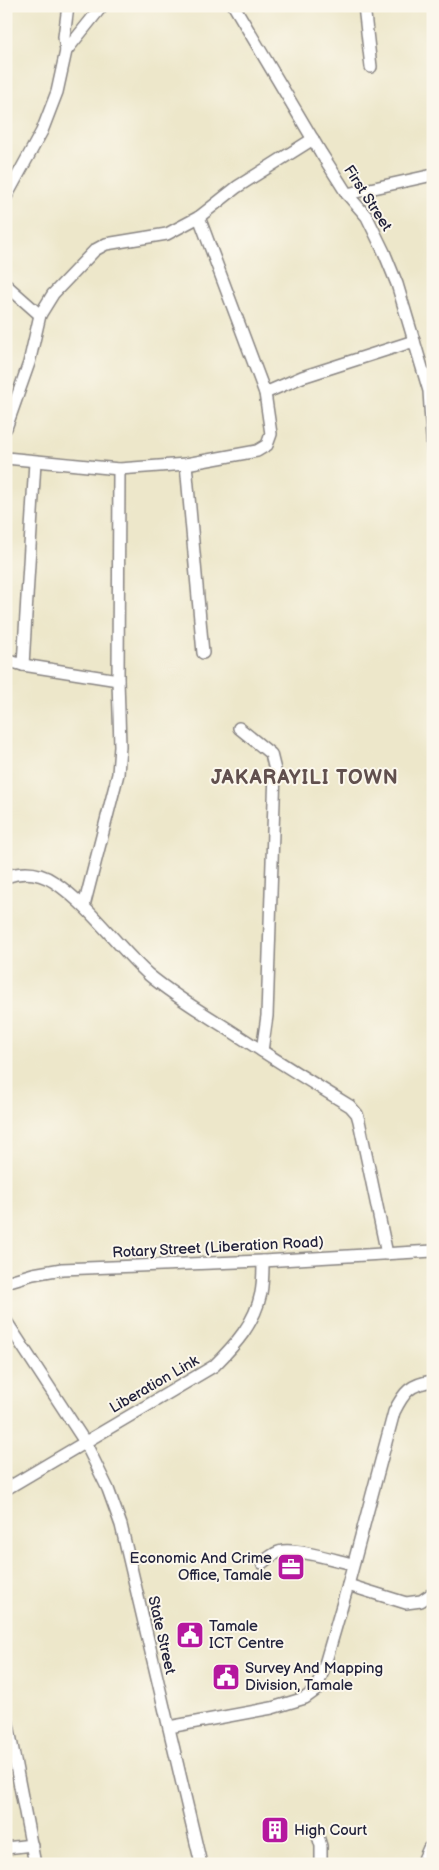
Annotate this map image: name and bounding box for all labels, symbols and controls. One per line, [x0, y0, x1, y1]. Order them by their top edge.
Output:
street label: First Street [339, 162, 396, 235]
district label: JAKARAYILI TOWN [211, 766, 399, 790]
street label: Rotary Street (Liberation Road) [112, 1232, 324, 1263]
street label: Liberation Link [106, 1351, 203, 1418]
place label: Economic And Crime Office, Tamale [130, 1549, 272, 1585]
office icon: Economic And Crime Office, Tamale [276, 1552, 306, 1582]
street label: State Street [143, 1594, 180, 1676]
place label: Tamale ICT Centre [209, 1617, 284, 1653]
public building icon: Tamale ICT Centre [175, 1620, 205, 1650]
place label: Survey And Mapping Division, Tamale [245, 1659, 383, 1695]
public building icon: Survey And Mapping Division, Tamale [211, 1662, 241, 1692]
building icon: High Court [260, 1815, 290, 1845]
place label: High Court [294, 1821, 367, 1840]

